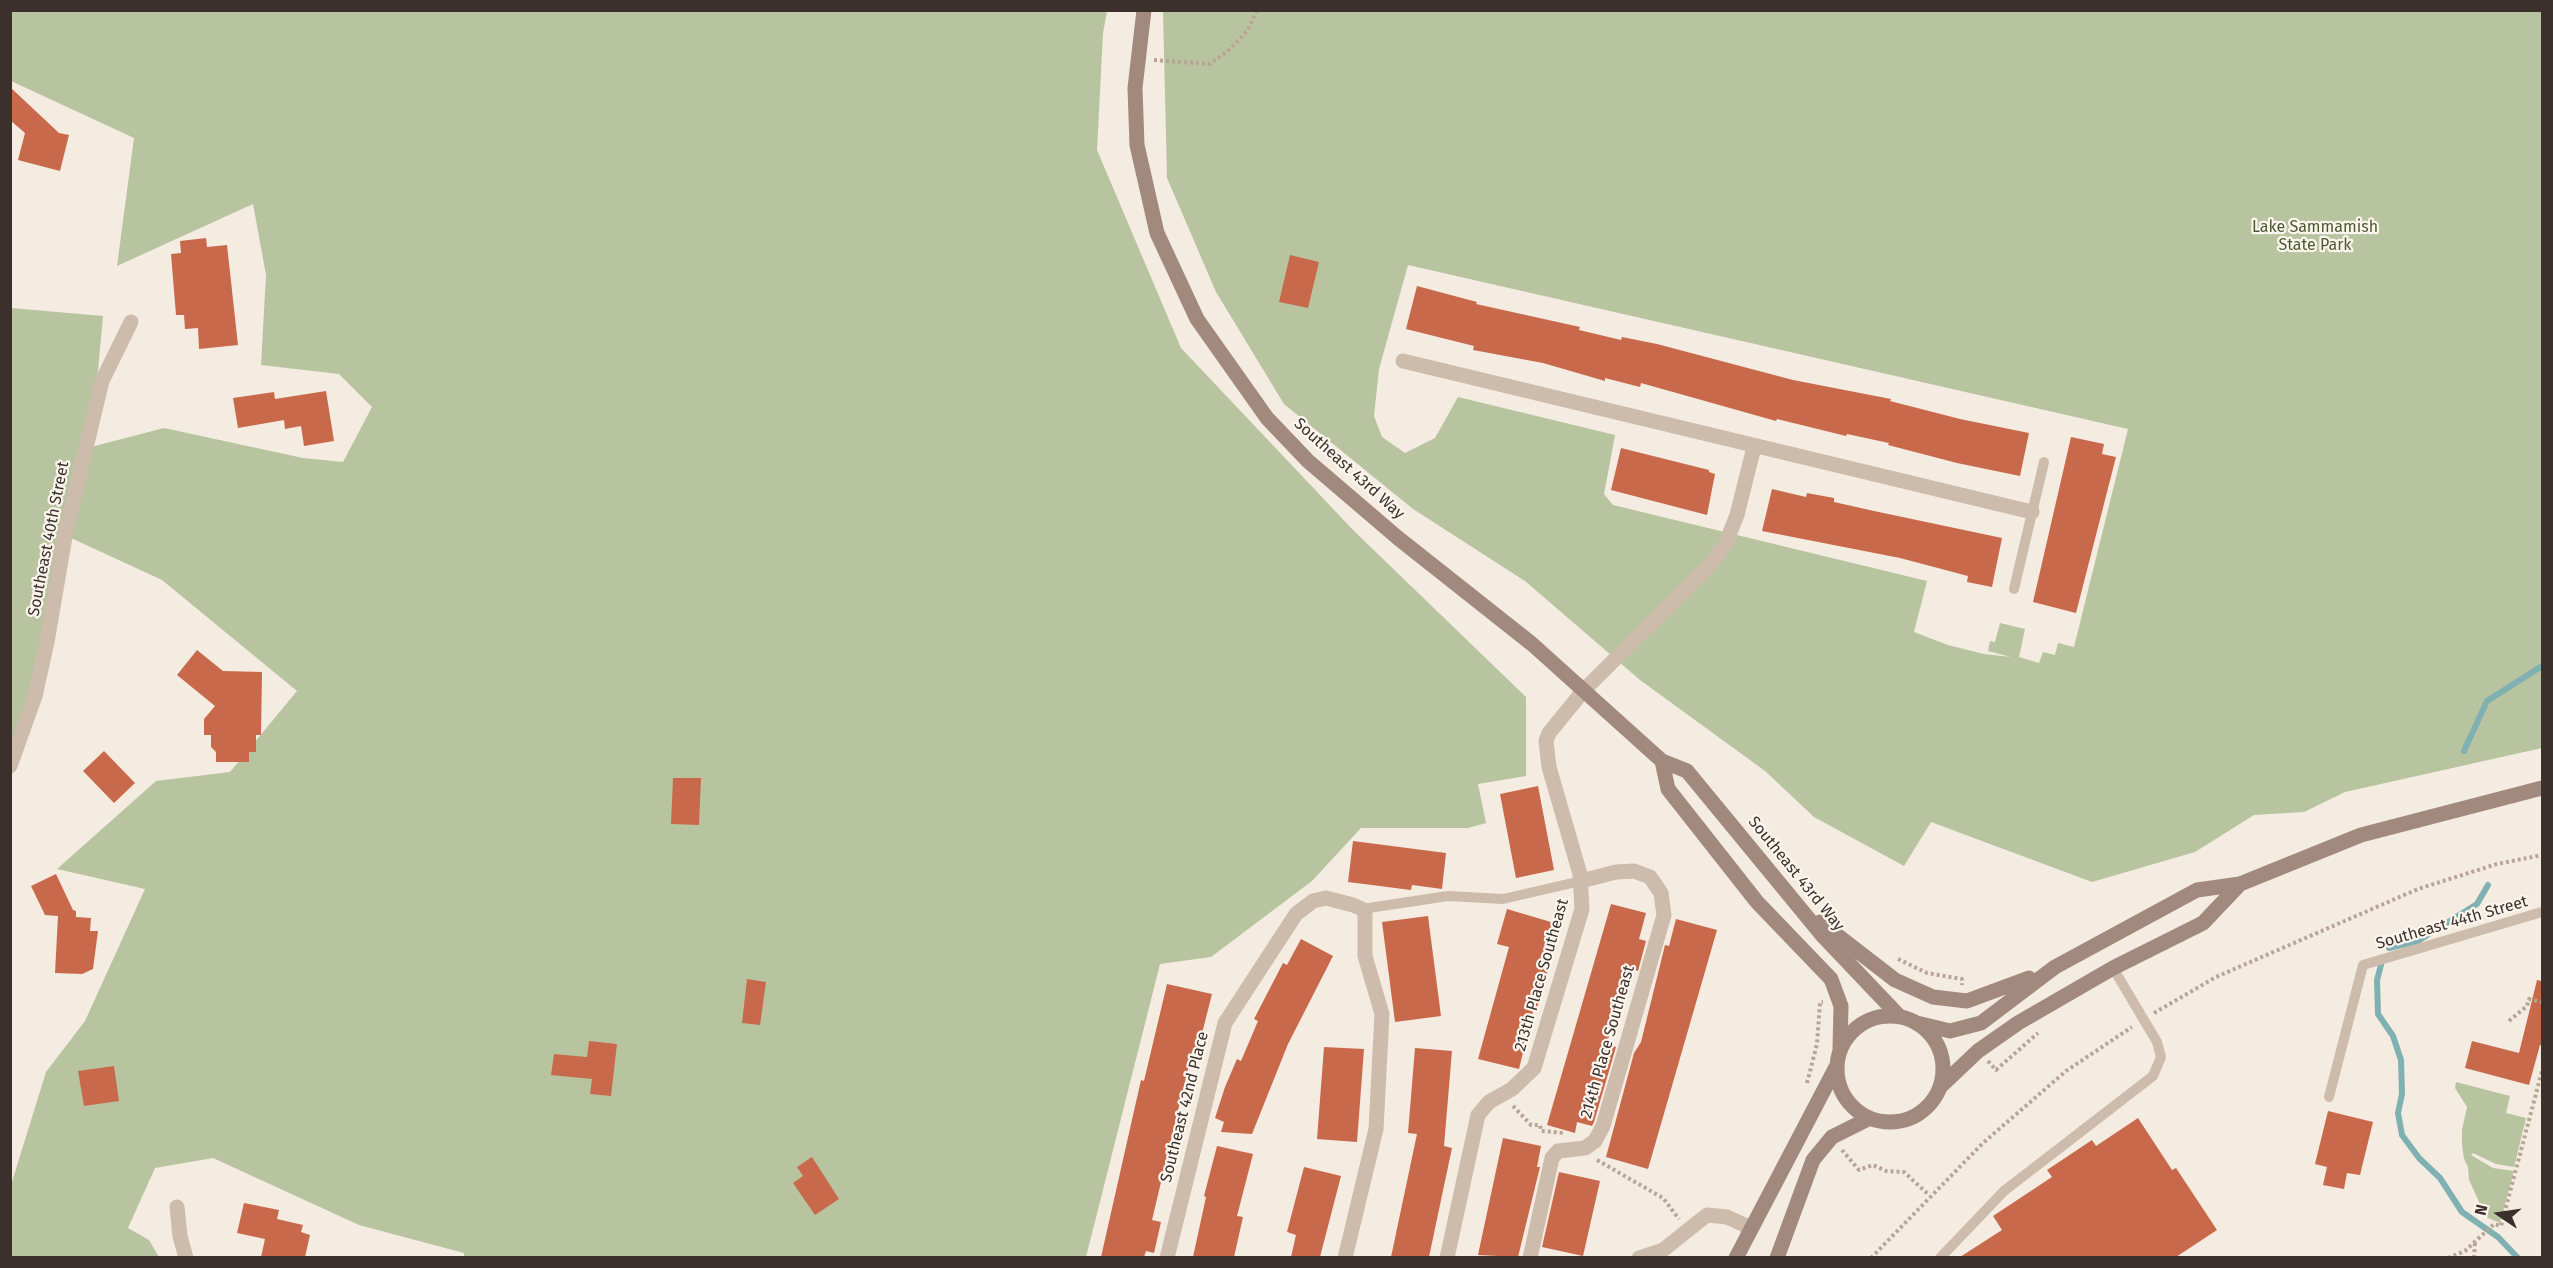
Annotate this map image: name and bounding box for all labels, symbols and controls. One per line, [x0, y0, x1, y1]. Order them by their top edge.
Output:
park label: Lake Sammamish State Park [2252, 218, 2378, 256]
street label: Southeast 43rd Way [1290, 414, 1408, 524]
street label: Southeast 40th Street [25, 460, 73, 618]
street label: Southeast 43rd Way [1744, 813, 1848, 935]
street label: Southeast 44th Street [2374, 892, 2530, 954]
street label: 213th Place Southeast [1511, 897, 1573, 1053]
street label: 214th Place Southeast [1577, 963, 1639, 1121]
street label: Southeast 42nd Place [1157, 1030, 1213, 1184]
north arrow [2469, 1184, 2529, 1244]
text: N [2471, 1203, 2491, 1217]

